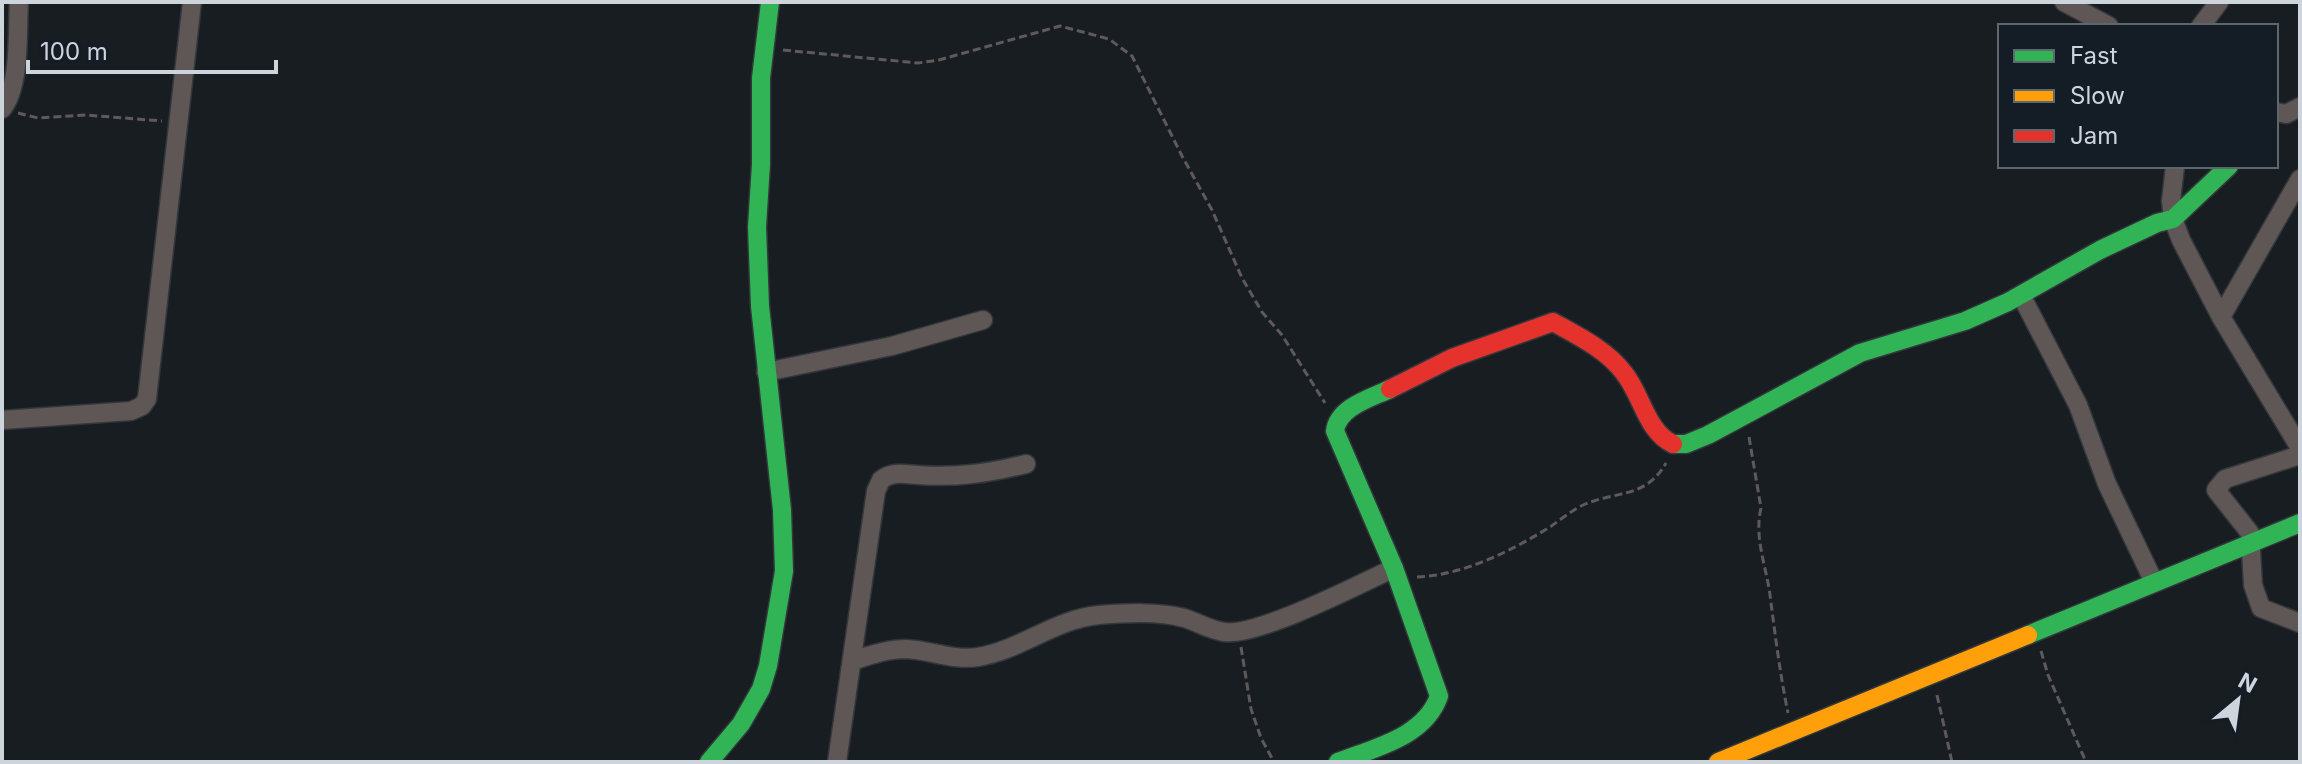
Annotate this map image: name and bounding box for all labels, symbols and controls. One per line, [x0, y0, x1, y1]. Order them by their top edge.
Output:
scale bar [28, 24, 276, 74]
legend [1998, 24, 2278, 168]
text: 100 m [40, 37, 108, 66]
text: Fast [2070, 41, 2118, 70]
text: Slow [2070, 81, 2125, 110]
text: Jam [2070, 121, 2118, 150]
north arrow [2198, 660, 2278, 740]
text: N [2234, 667, 2261, 698]

